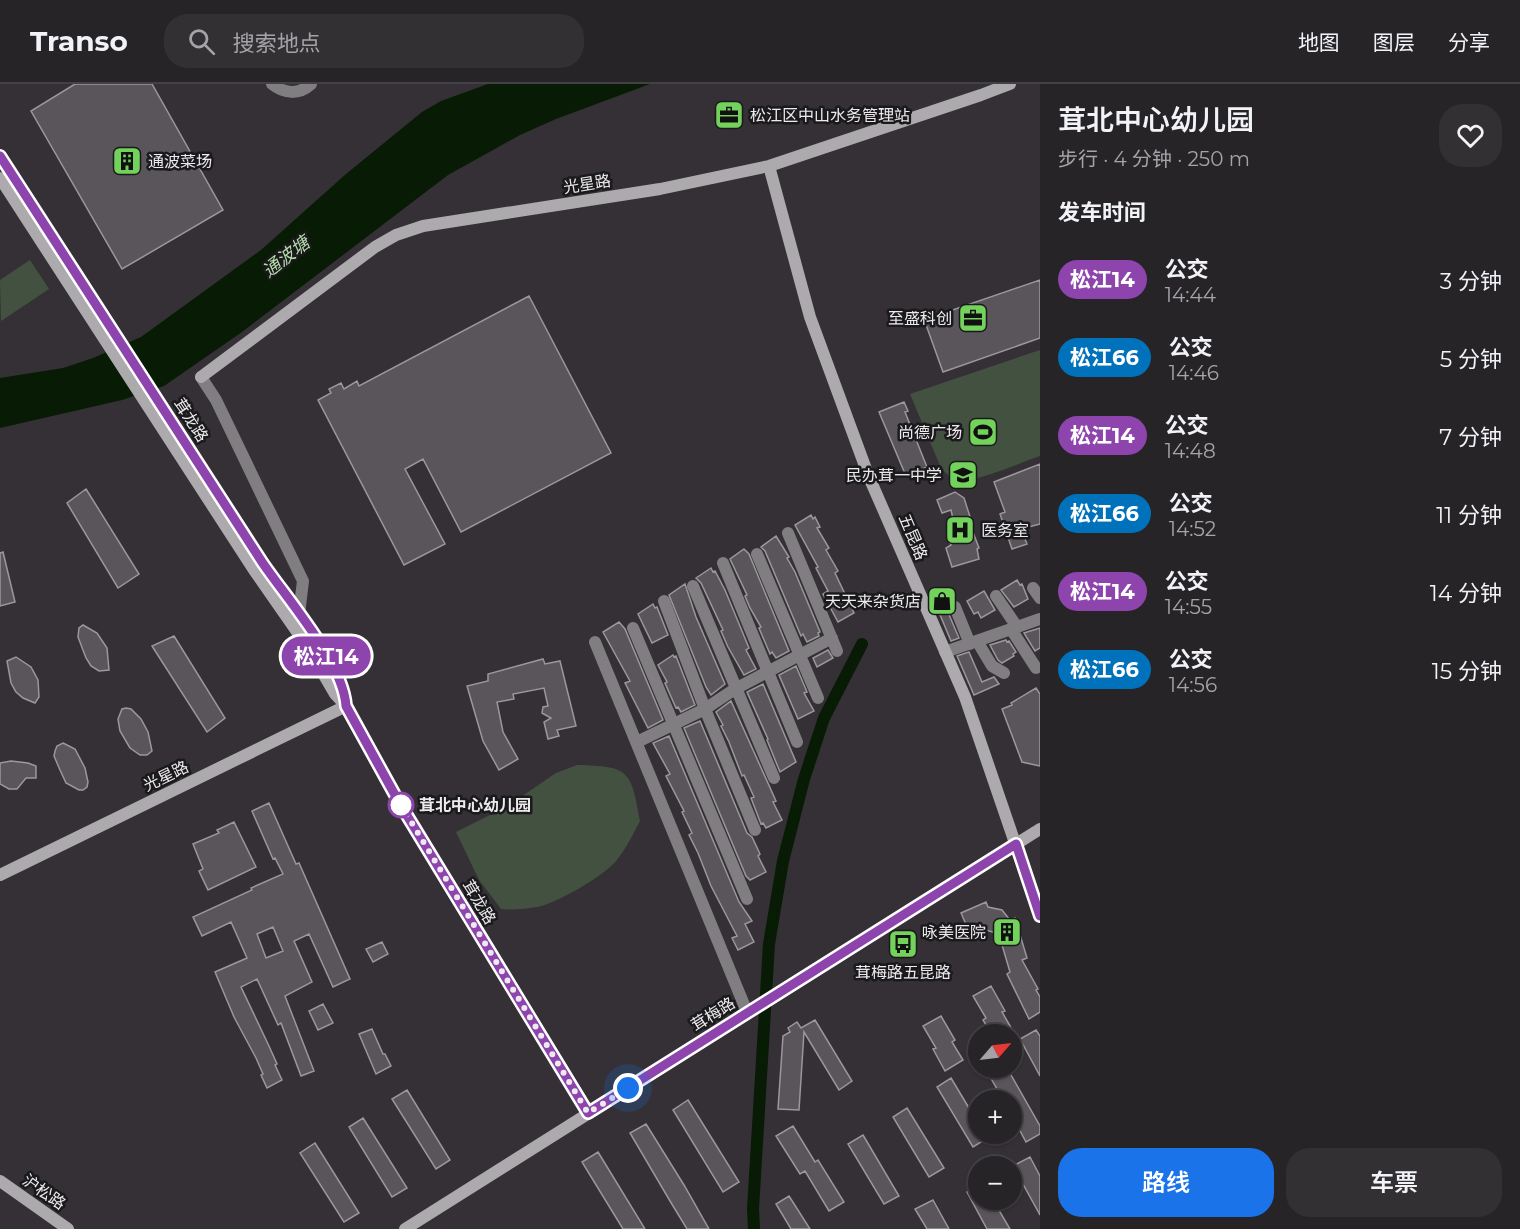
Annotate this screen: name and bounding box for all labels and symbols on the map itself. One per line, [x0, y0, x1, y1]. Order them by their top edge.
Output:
office icon: 松江区中山水务管理站 [713, 99, 745, 131]
place label: 松江区中山水务管理站 [750, 106, 910, 125]
building icon: 通波菜场 [111, 145, 143, 177]
place label: 通波菜场 [148, 152, 212, 171]
street label: 光星路 [562, 171, 612, 197]
water label: 通波塘 [258, 230, 316, 282]
office icon: 至盛科创 [957, 302, 989, 334]
place label: 至盛科创 [888, 309, 952, 328]
street label: 茸龙路 [170, 395, 212, 445]
sports icon: 尚德广场 [967, 416, 999, 448]
place label: 尚德广场 [898, 423, 962, 442]
school or university icon: 民办茸一中学 [947, 459, 979, 491]
place label: 民办茸一中学 [846, 466, 942, 485]
street label: 五昆路 [895, 511, 931, 563]
hospital icon: 医务室 [944, 514, 976, 546]
place label: 医务室 [981, 521, 1029, 540]
shop icon: 天天来杂货店 [926, 585, 958, 617]
place label: 天天来杂货店 [825, 592, 921, 611]
line badge: 松江14 [284, 636, 368, 676]
street label: 光星路 [140, 757, 192, 795]
marker: 茸北中心幼儿园 [388, 792, 414, 818]
place label: 茸北中心幼儿园 [419, 796, 531, 815]
street label: 茸龙路 [458, 877, 500, 927]
building icon: 咏美医院 [991, 916, 1023, 948]
place label: 咏美医院 [922, 923, 986, 942]
bus stop icon: 茸梅路五昆路 [887, 928, 919, 960]
place label: 茸梅路五昆路 [855, 963, 951, 982]
street label: 茸梅路 [688, 993, 738, 1035]
north arrow [968, 1024, 1022, 1078]
your location [613, 1073, 643, 1103]
street label: 沪松路 [19, 1170, 69, 1214]

